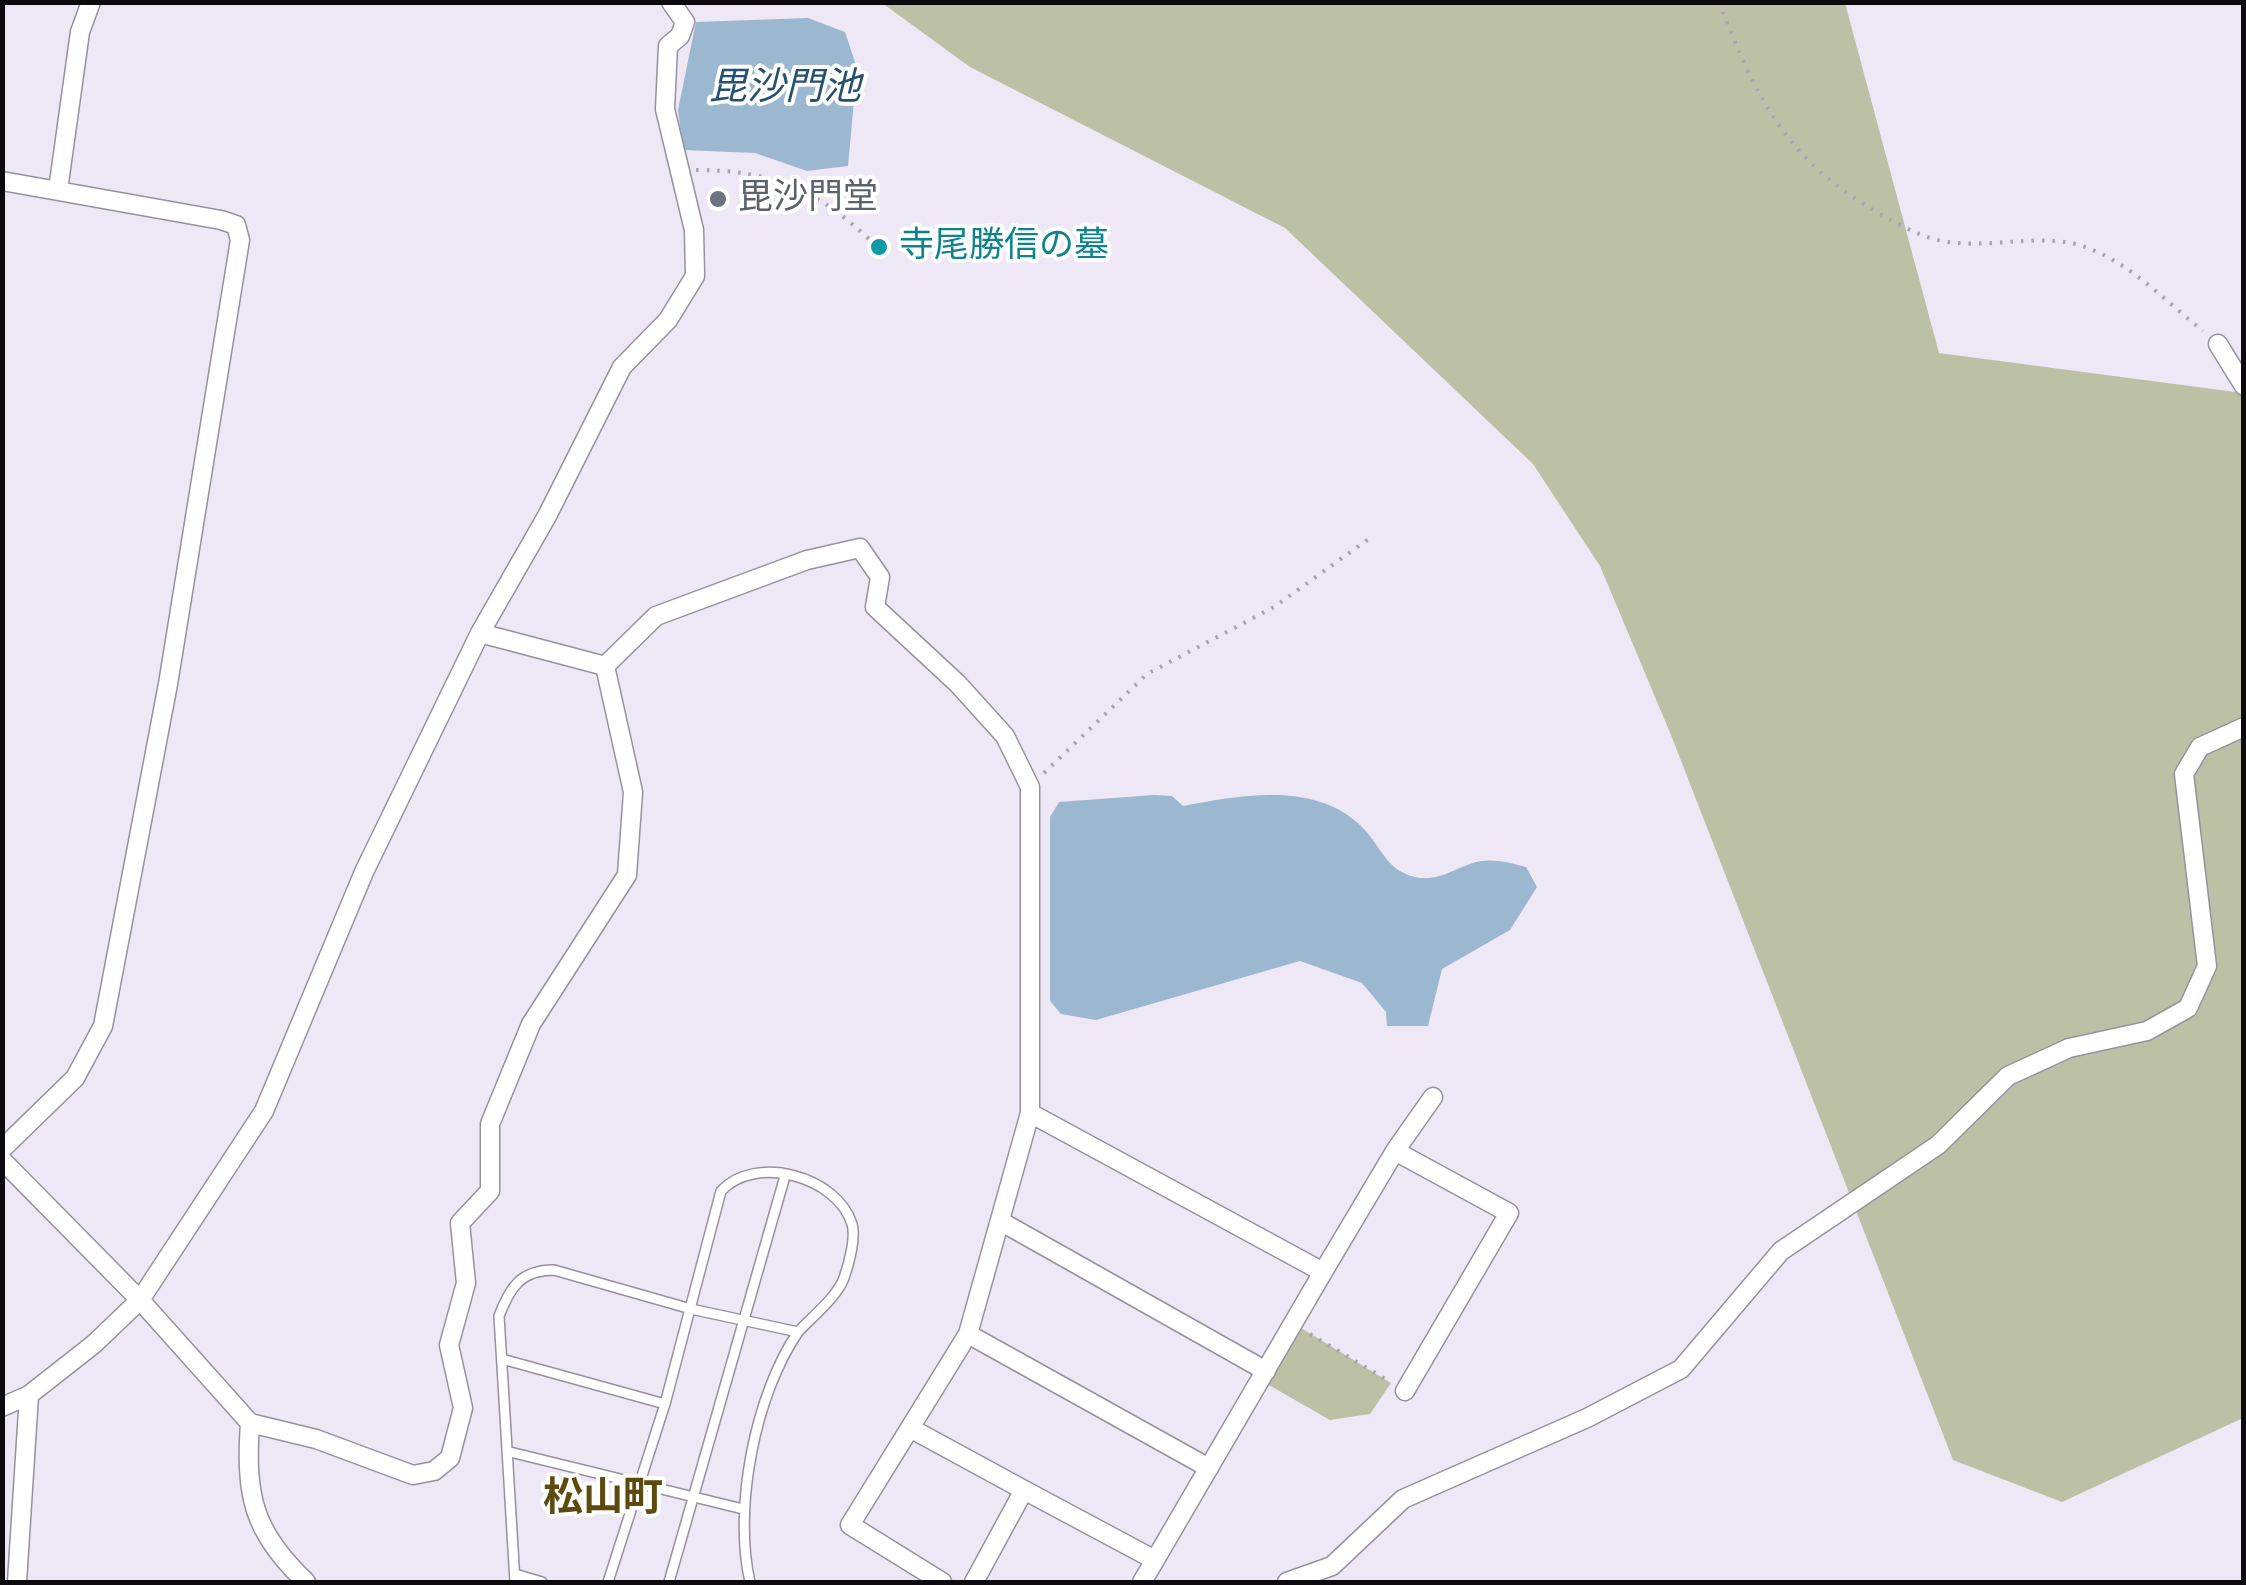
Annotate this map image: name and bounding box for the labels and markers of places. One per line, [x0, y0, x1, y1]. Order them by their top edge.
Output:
place label: 毘沙門堂 [738, 178, 878, 220]
marker: 毘沙門堂 [707, 188, 729, 210]
place label: 寺尾勝信の墓 [899, 226, 1109, 268]
marker: 寺尾勝信の墓 [868, 236, 890, 258]

